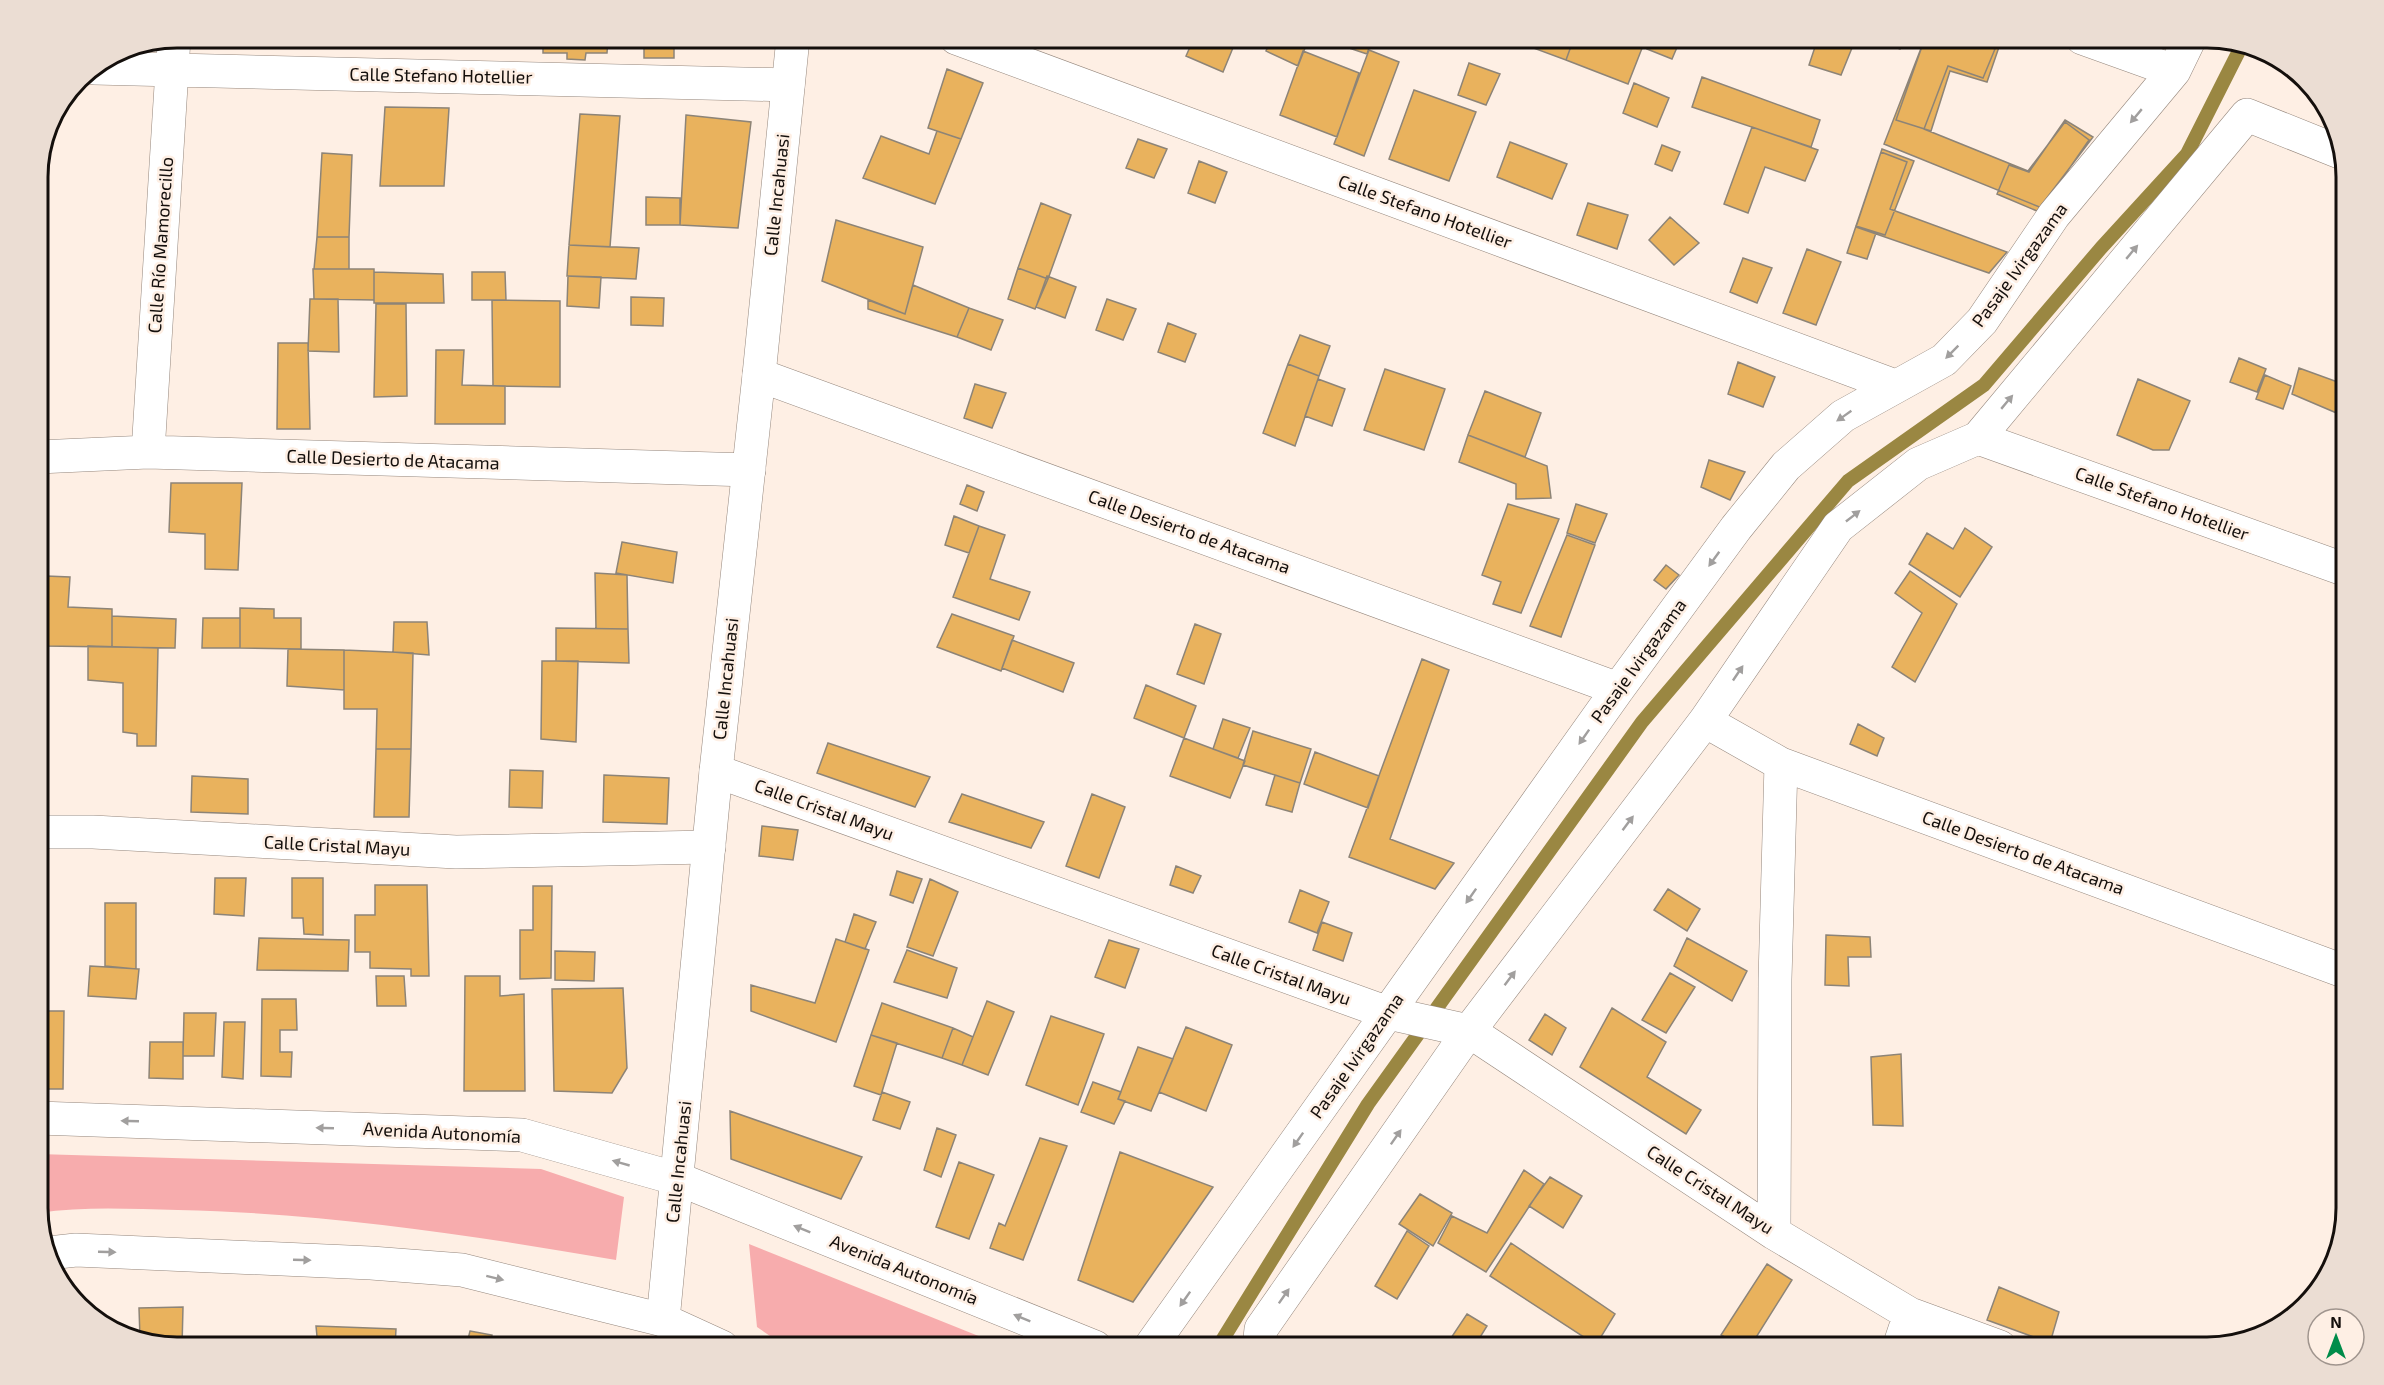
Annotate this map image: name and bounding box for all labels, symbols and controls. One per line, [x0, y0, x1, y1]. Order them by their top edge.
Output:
street label: Calle Stefano Hotellier [349, 62, 533, 88]
one-way arrow [2130, 108, 2143, 124]
street label: Calle Incahuasi [759, 133, 793, 257]
street label: Calle Río Mamorecillo [143, 156, 177, 334]
street label: Calle Stefano Hotellier [1335, 169, 1515, 253]
street label: Pasaje Ivirgazama [1967, 198, 2072, 331]
one-way arrow [2125, 244, 2138, 260]
one-way arrow [1945, 344, 1959, 359]
one-way arrow [2001, 394, 2014, 410]
one-way arrow [1837, 410, 1853, 422]
street label: Calle Desierto de Atacama [286, 444, 500, 474]
street label: Calle Stefano Hotellier [2072, 461, 2252, 545]
street label: Calle Desierto de Atacama [1085, 484, 1293, 578]
one-way arrow [1845, 510, 1860, 522]
one-way arrow [1708, 551, 1720, 567]
street label: Pasaje Ivirgazama [1586, 594, 1691, 727]
street label: Calle Incahuasi [708, 617, 742, 741]
one-way arrow [1732, 665, 1744, 681]
one-way arrow [1578, 728, 1590, 744]
street label: Calle Cristal Mayu [752, 774, 897, 844]
street label: Calle Desierto de Atacama [1919, 805, 2127, 899]
one-way arrow [1621, 815, 1634, 831]
street label: Calle Cristal Mayu [263, 830, 411, 860]
one-way arrow [1465, 887, 1477, 903]
street label: Calle Cristal Mayu [1209, 939, 1354, 1009]
one-way arrow [1503, 971, 1515, 986]
street label: Pasaje Ivirgazama [1305, 988, 1408, 1122]
street label: Calle Incahuasi [661, 1100, 695, 1224]
one-way arrow [121, 1116, 140, 1125]
street label: Avenida Autonomía [363, 1117, 522, 1147]
one-way arrow [316, 1123, 335, 1132]
one-way arrow [1390, 1129, 1402, 1145]
one-way arrow [1292, 1133, 1304, 1148]
street label: Calle Cristal Mayu [1643, 1140, 1778, 1238]
one-way arrow [612, 1158, 630, 1167]
one-way arrow [793, 1224, 811, 1233]
street label: Avenida Autonomía [827, 1229, 982, 1309]
one-way arrow [98, 1247, 117, 1256]
one-way arrow [292, 1255, 311, 1264]
one-way arrow [487, 1274, 505, 1283]
one-way arrow [1278, 1289, 1290, 1305]
one-way arrow [1179, 1291, 1191, 1307]
north arrow [2306, 1307, 2366, 1367]
text: N [2330, 1312, 2342, 1331]
one-way arrow [1012, 1313, 1030, 1323]

